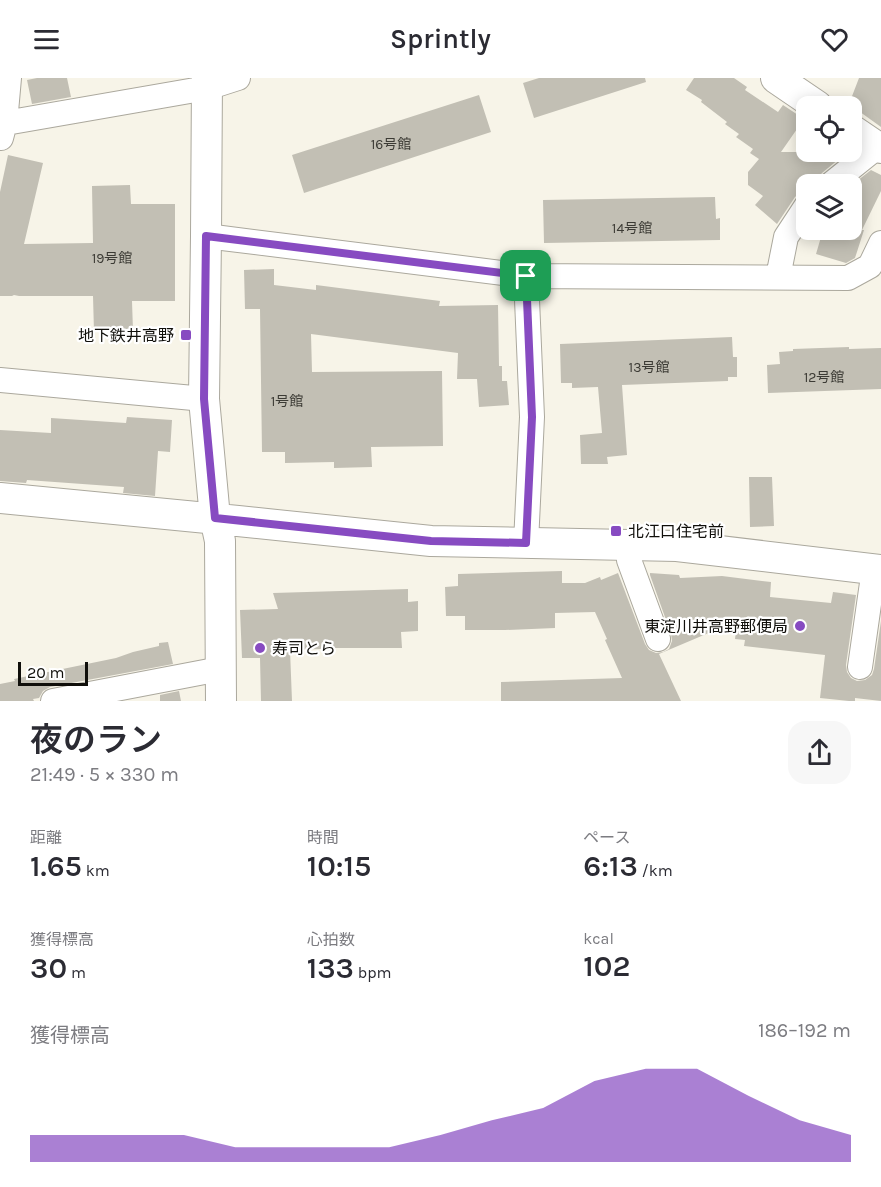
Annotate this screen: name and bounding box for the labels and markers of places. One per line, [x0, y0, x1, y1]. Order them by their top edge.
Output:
pin [500, 250, 551, 301]
place label: 地下鉄井高野 [78, 326, 174, 345]
marker: 地下鉄井高野 [179, 328, 193, 342]
place label: 北江口住宅前 [628, 522, 724, 541]
marker: 北江口住宅前 [609, 524, 623, 538]
place label: 東淀川井高野郵便局 [644, 617, 788, 636]
marker: 東淀川井高野郵便局 [793, 619, 807, 633]
place label: 寿司とら [272, 639, 336, 658]
marker: 寿司とら [253, 641, 267, 655]

